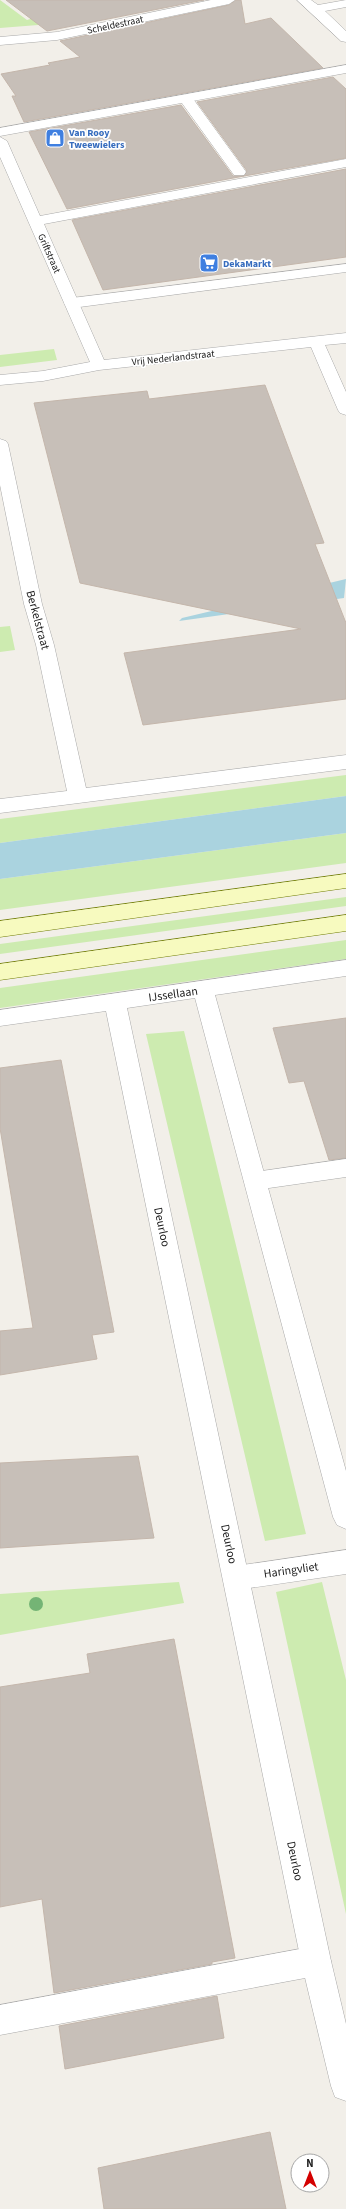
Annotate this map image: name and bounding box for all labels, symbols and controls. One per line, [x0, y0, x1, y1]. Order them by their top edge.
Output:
street label: Scheldestraat [86, 12, 145, 38]
place label: Van Rooy Tweewielers [68, 126, 125, 152]
shop icon: Van Rooy Tweewielers [44, 127, 66, 149]
street label: Griftstraat [34, 231, 64, 276]
supermarket icon: DekaMarkt [198, 252, 220, 274]
place label: DekaMarkt [223, 257, 271, 271]
street label: Vrij Nederlandstraat [131, 347, 216, 369]
street label: Berkelstraat [21, 589, 54, 652]
street label: IJssellaan [147, 983, 199, 1006]
street label: Deurloo [149, 1206, 174, 1248]
street label: Deurloo [216, 1523, 241, 1565]
street label: Haringvliet [263, 1558, 320, 1583]
street label: Deurloo [282, 1840, 307, 1882]
north arrow [290, 2153, 330, 2193]
text: N [306, 2156, 314, 2171]

